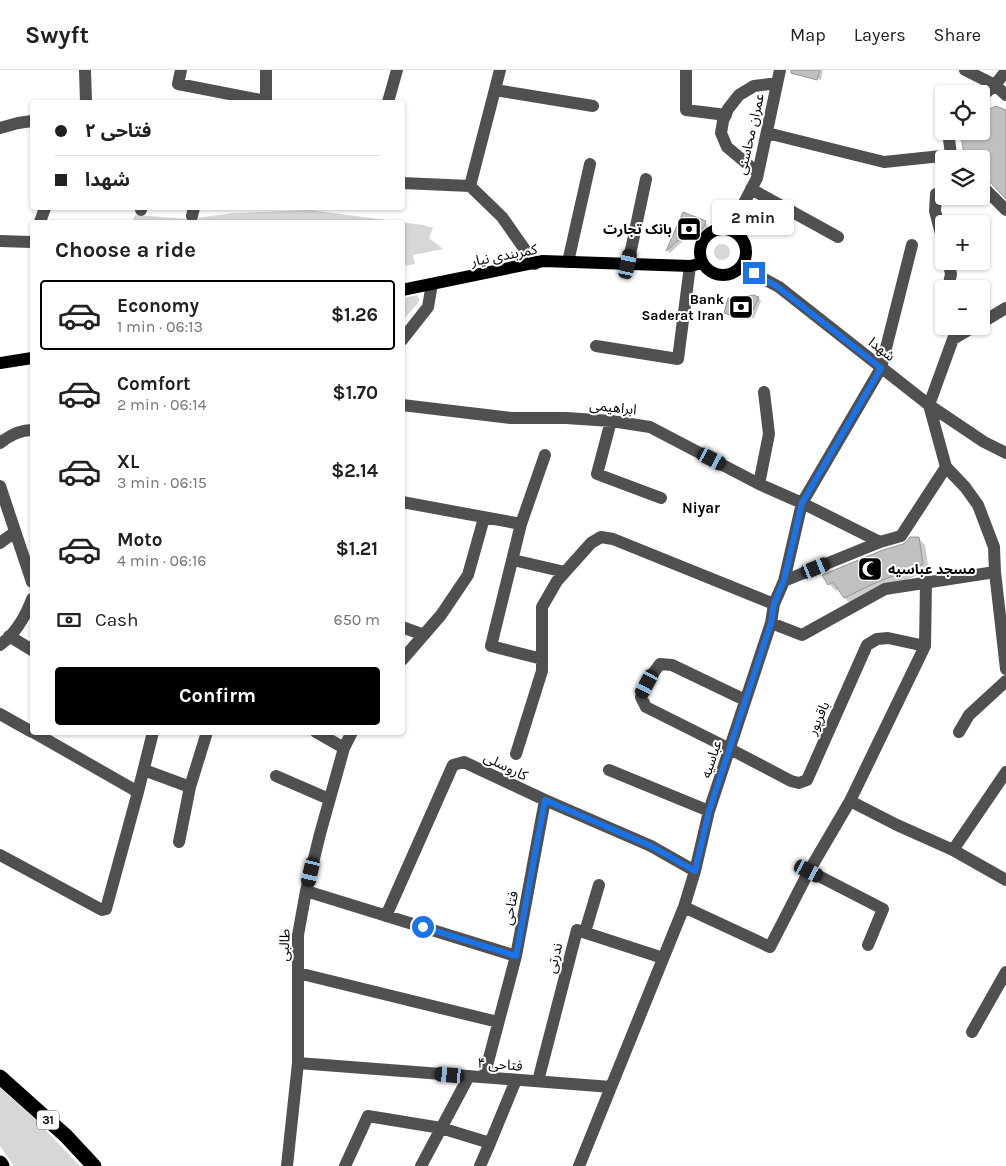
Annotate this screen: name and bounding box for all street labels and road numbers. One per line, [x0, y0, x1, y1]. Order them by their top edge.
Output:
street label: عمران محاسنی [733, 92, 768, 176]
street label: کمربندی نیار [469, 241, 539, 270]
street label: شهدا [865, 334, 898, 365]
street label: ابراهیمی [589, 397, 637, 418]
street label: باقرپور [803, 698, 834, 739]
street label: عباسیه [697, 738, 726, 780]
street label: کاروسلی [481, 749, 531, 784]
street label: فتاحی [499, 890, 522, 926]
street label: طالبی [275, 928, 294, 962]
street label: ندرتی [543, 941, 566, 975]
street label: فتاحی ۴ [477, 1054, 523, 1075]
road number: 31 [37, 1110, 59, 1130]

